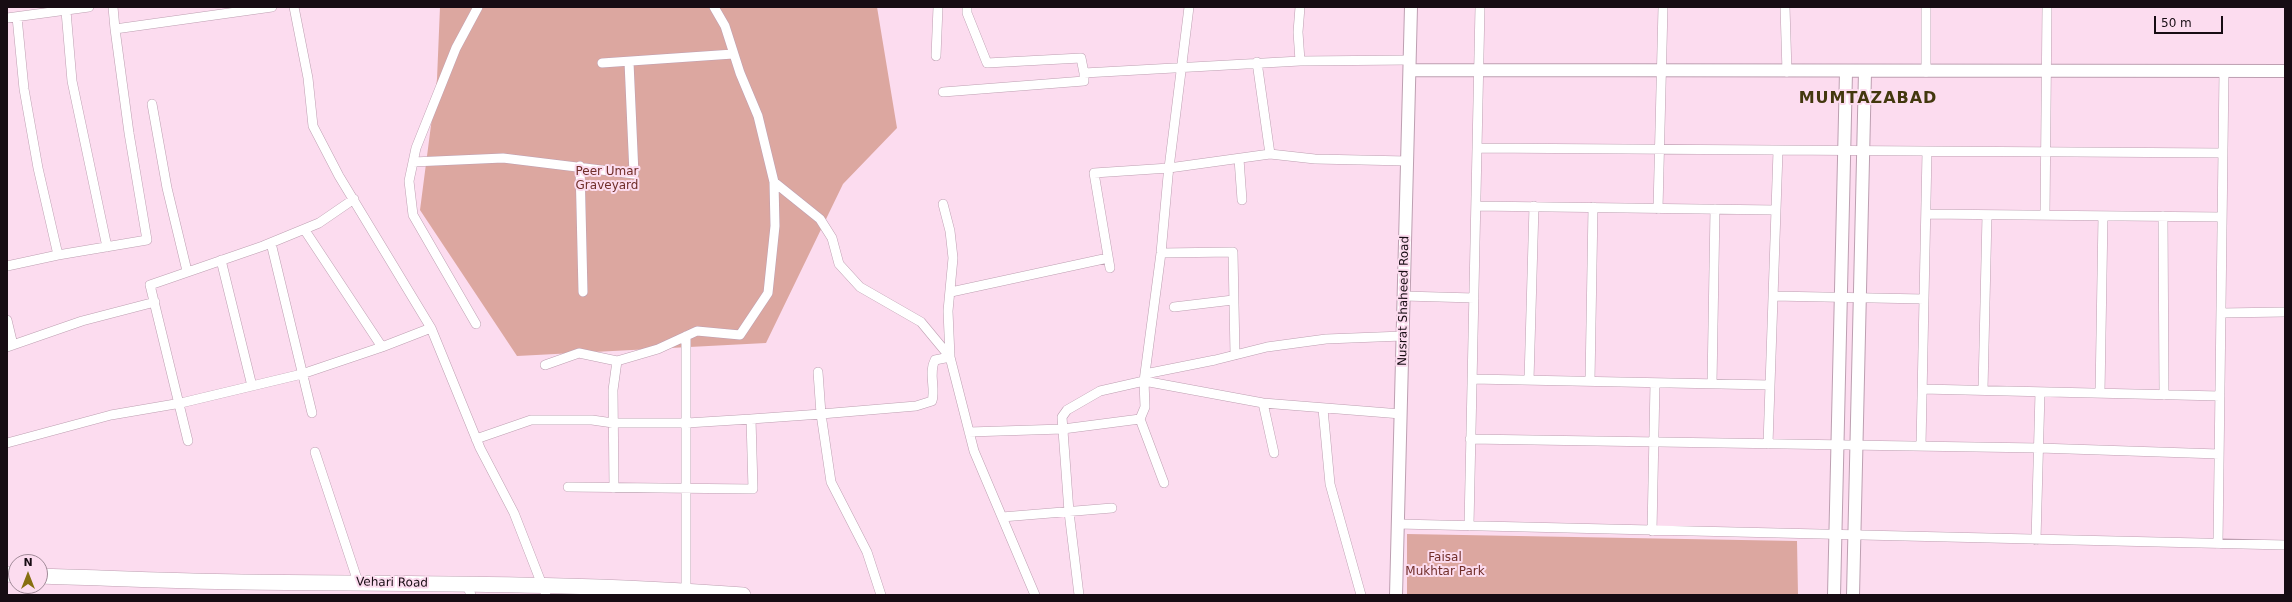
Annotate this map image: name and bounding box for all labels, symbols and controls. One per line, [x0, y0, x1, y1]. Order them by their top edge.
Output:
scale bar [2156, 8, 2225, 34]
text: 50 m [2161, 16, 2192, 30]
district label: MUMTAZABAD [1799, 89, 1937, 109]
park label: Peer Umar Graveyard [575, 165, 639, 193]
street label: Nusrat Shaheed Road [1396, 236, 1412, 366]
park label: Faisal Mukhtar Park [1405, 551, 1485, 579]
north arrow [8, 554, 48, 594]
text: N [23, 556, 33, 569]
street label: Vehari Road [356, 575, 428, 591]

